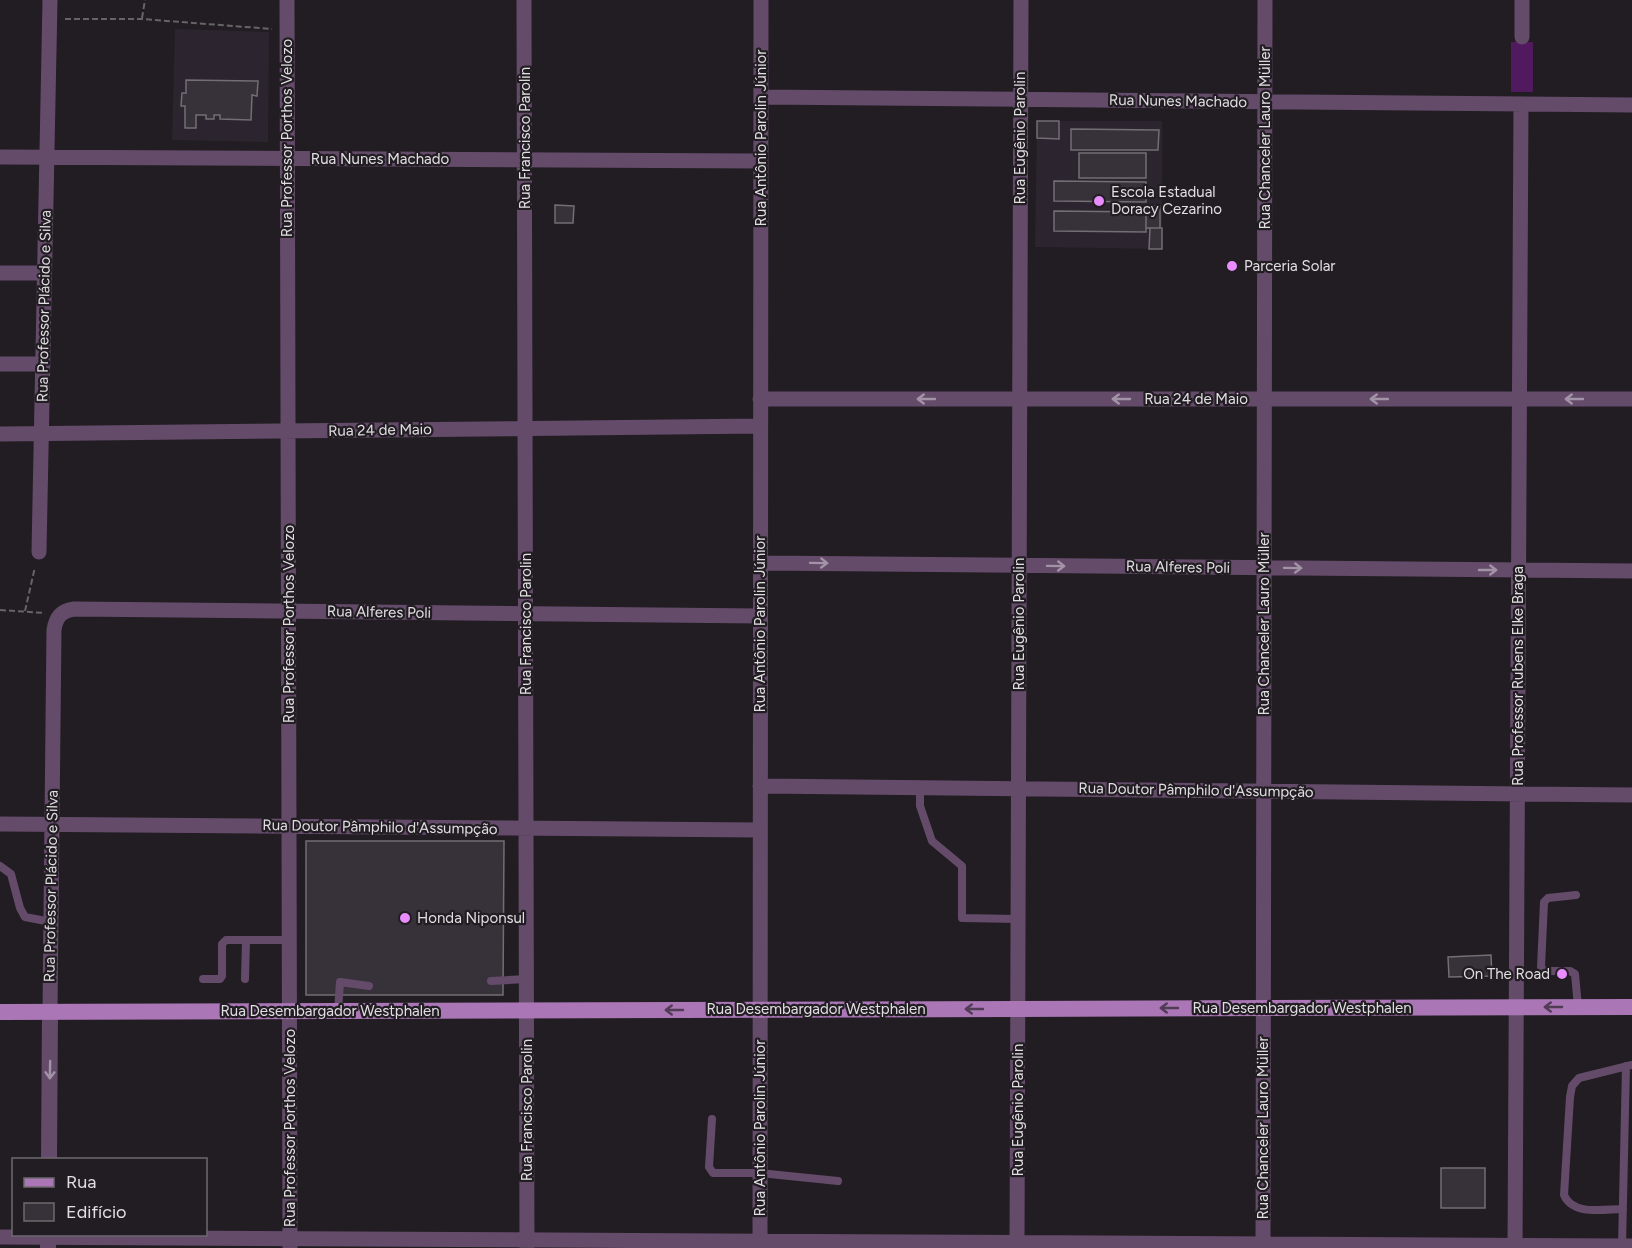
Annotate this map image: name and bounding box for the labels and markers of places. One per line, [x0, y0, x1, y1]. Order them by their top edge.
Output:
place label: Escola Estadual Doracy Cezarino [1111, 183, 1222, 218]
marker: Escola Estadual Doracy Cezarino [1092, 194, 1106, 208]
place label: Parceria Solar [1244, 257, 1335, 275]
marker: Parceria Solar [1225, 259, 1239, 273]
place label: Honda Niponsul [417, 909, 525, 927]
marker: Honda Niponsul [398, 911, 412, 925]
place label: On The Road [1463, 965, 1550, 983]
marker: On The Road [1555, 967, 1569, 981]

